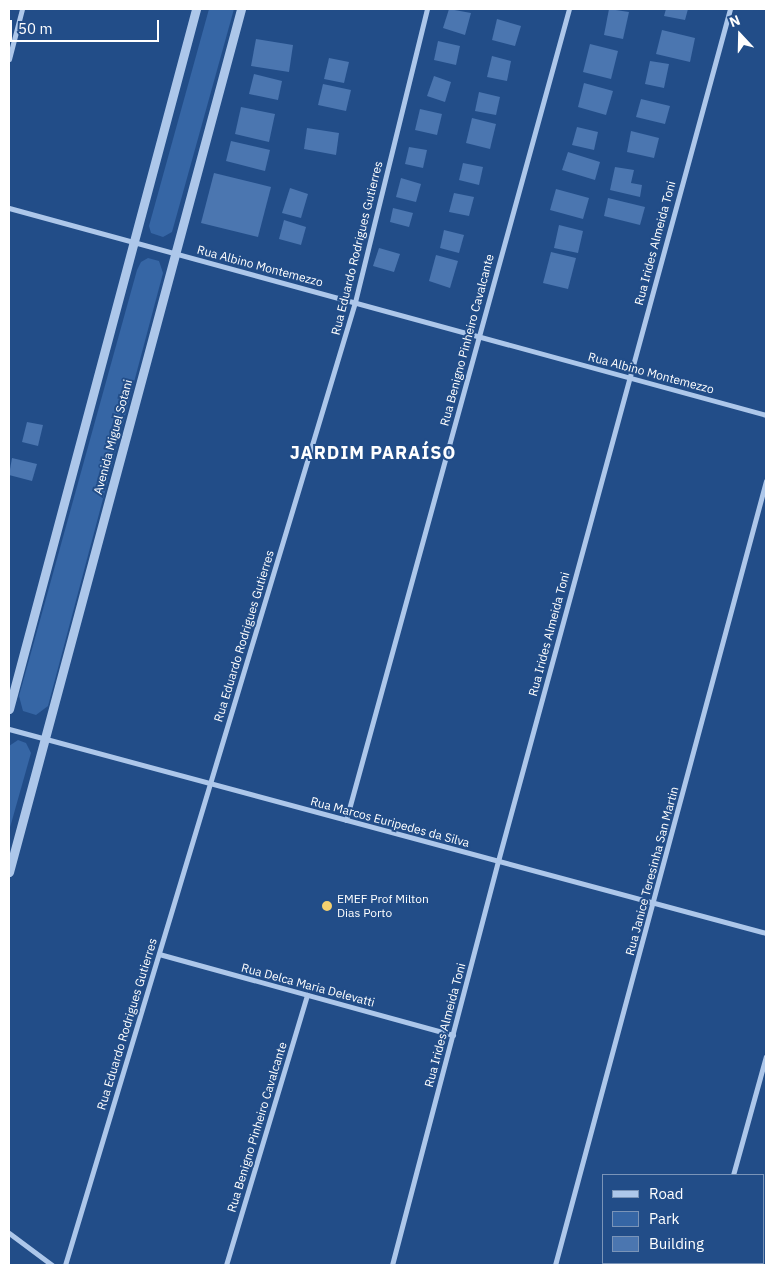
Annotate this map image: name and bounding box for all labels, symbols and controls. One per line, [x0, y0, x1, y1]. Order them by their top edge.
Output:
scale bar [12, 10, 161, 42]
north arrow [715, 10, 765, 60]
text: N [727, 11, 743, 31]
text: 50 m [18, 19, 53, 38]
street label: Rua Eduardo Rodrigues Gutierres [328, 160, 386, 336]
street label: Rua Irides Almeida Toni [631, 179, 679, 307]
street label: Rua Albino Montemezzo [195, 242, 325, 290]
street label: Rua Benigno Pinheiro Cavalcante [437, 253, 497, 427]
street label: Rua Albino Montemezzo [586, 349, 716, 397]
street label: Avenida Miguel Sotani [91, 378, 135, 496]
district label: JARDIM PARAÍSO [288, 442, 458, 464]
street label: Rua Eduardo Rodrigues Gutierres [211, 548, 277, 724]
street label: Rua Irides Almeida Toni [525, 570, 573, 698]
street label: Rua Janice Teresinha San Martin [622, 785, 682, 957]
street label: Rua Marcos Euripedes da Silva [309, 794, 471, 850]
place label: EMEF Prof Milton Dias Porto [337, 892, 429, 920]
marker: EMEF Prof Milton Dias Porto [321, 900, 333, 912]
street label: Rua Eduardo Rodrigues Gutierres [94, 936, 160, 1112]
street label: Rua Delca Maria Delevatti [240, 960, 376, 1010]
street label: Rua Irides Almeida Toni [421, 961, 469, 1089]
street label: Rua Benigno Pinheiro Cavalcante [224, 1040, 290, 1214]
legend [602, 1174, 765, 1264]
text: Road [649, 1184, 684, 1203]
text: Park [649, 1209, 679, 1228]
text: Building [649, 1234, 704, 1253]

